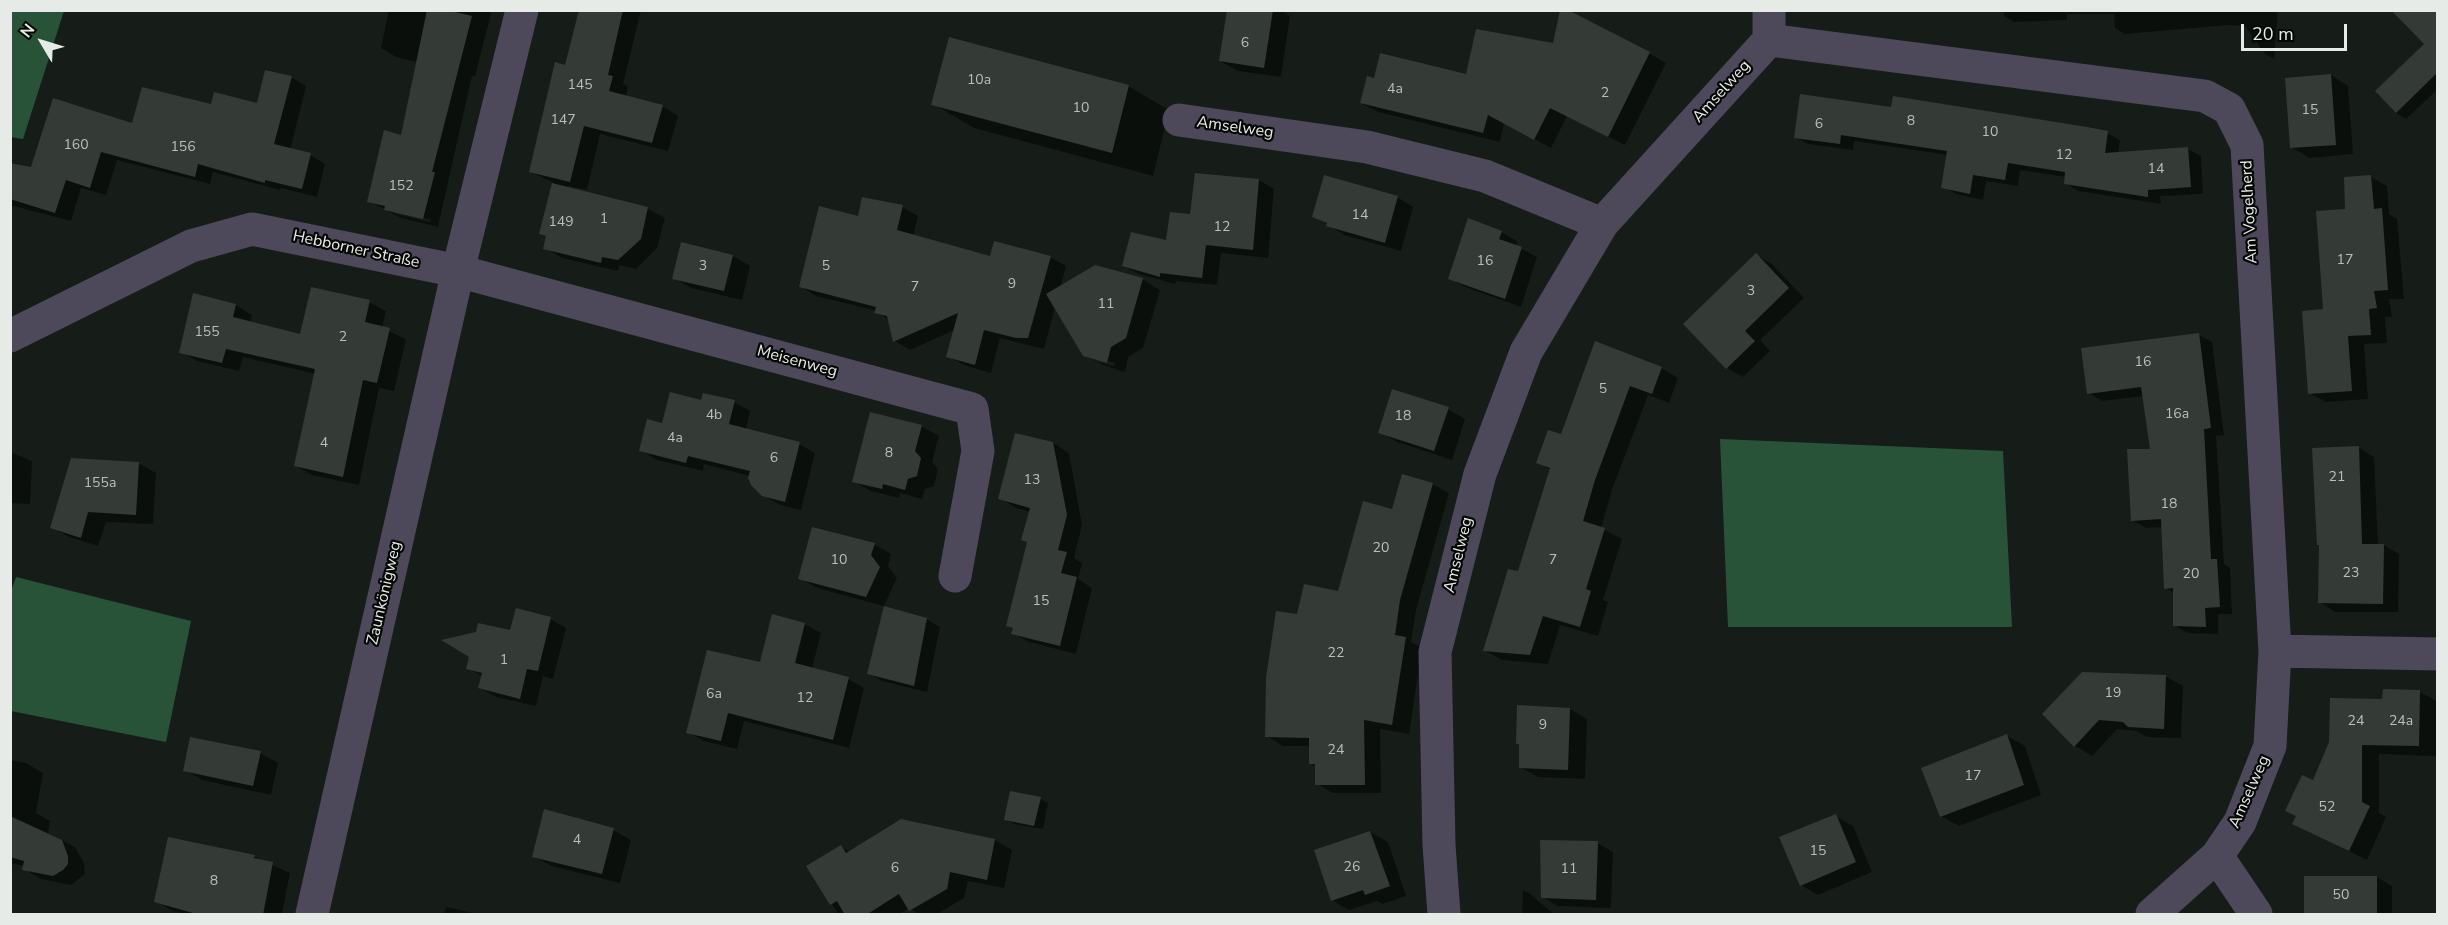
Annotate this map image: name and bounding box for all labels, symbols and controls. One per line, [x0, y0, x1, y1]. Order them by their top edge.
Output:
north arrow [12, 12, 72, 72]
scale bar [2244, 12, 2350, 50]
text: N [15, 19, 40, 42]
text: 20 m [2252, 22, 2294, 46]
house number: 6 [1241, 36, 1249, 52]
street label: Amselweg [1689, 57, 1755, 127]
house number: 10a [967, 73, 991, 89]
house number: 145 [567, 78, 593, 94]
house number: 4a [1387, 82, 1403, 98]
house number: 2 [1601, 86, 1609, 102]
house number: 10 [1073, 101, 1089, 117]
house number: 15 [2302, 103, 2318, 119]
house number: 147 [550, 113, 576, 129]
street label: Amselweg [1195, 113, 1275, 143]
house number: 8 [1907, 114, 1915, 130]
house number: 6 [1815, 117, 1823, 133]
house number: 10 [1982, 125, 1998, 141]
house number: 160 [63, 138, 89, 154]
house number: 156 [170, 140, 196, 156]
house number: 12 [2056, 148, 2072, 164]
street label: Am Vogelherd [2238, 160, 2262, 264]
house number: 14 [2148, 162, 2164, 178]
house number: 152 [388, 179, 414, 195]
house number: 14 [1352, 208, 1368, 224]
house number: 1 [600, 212, 608, 228]
house number: 149 [548, 215, 574, 231]
house number: 12 [1214, 220, 1230, 236]
street label: Hebborner Straße [291, 227, 421, 273]
house number: 17 [2337, 253, 2353, 269]
house number: 16 [1477, 254, 1493, 270]
house number: 3 [699, 259, 707, 275]
house number: 5 [822, 259, 830, 275]
house number: 9 [1008, 277, 1016, 293]
house number: 7 [911, 280, 919, 296]
house number: 3 [1747, 284, 1755, 300]
house number: 11 [1098, 297, 1114, 313]
house number: 155 [194, 325, 220, 341]
house number: 2 [339, 330, 347, 346]
street label: Meisenweg [755, 342, 839, 382]
house number: 16 [2135, 355, 2151, 371]
house number: 5 [1599, 382, 1607, 398]
house number: 16a [2165, 407, 2189, 423]
house number: 4b [706, 408, 722, 424]
house number: 18 [1395, 409, 1411, 425]
house number: 4a [667, 431, 683, 447]
house number: 4 [320, 436, 328, 452]
house number: 8 [885, 446, 893, 462]
house number: 6 [770, 451, 778, 467]
house number: 21 [2329, 470, 2345, 486]
house number: 13 [1024, 473, 1040, 489]
house number: 155a [84, 476, 116, 492]
house number: 18 [2161, 497, 2177, 513]
street label: Amselweg [1440, 515, 1478, 595]
street label: Zaunkönigweg [364, 539, 406, 647]
house number: 20 [1373, 541, 1389, 557]
house number: 10 [831, 553, 847, 569]
house number: 7 [1549, 553, 1557, 569]
house number: 23 [2343, 566, 2359, 582]
house number: 20 [2183, 567, 2199, 583]
house number: 15 [1033, 594, 1049, 610]
house number: 22 [1328, 646, 1344, 662]
house number: 1 [500, 653, 508, 669]
house number: 19 [2105, 686, 2121, 702]
house number: 6a [706, 687, 722, 703]
house number: 12 [797, 691, 813, 707]
house number: 24 [2348, 714, 2364, 730]
house number: 24a [2389, 714, 2413, 730]
house number: 9 [1539, 718, 1547, 734]
house number: 24 [1328, 743, 1344, 759]
street label: Amselweg [2225, 753, 2275, 831]
house number: 17 [1965, 769, 1981, 785]
house number: 52 [2319, 800, 2335, 816]
house number: 4 [573, 833, 581, 849]
house number: 15 [1810, 844, 1826, 860]
house number: 26 [1344, 860, 1360, 876]
house number: 6 [891, 861, 899, 877]
house number: 11 [1561, 862, 1577, 878]
house number: 8 [210, 874, 218, 890]
house number: 50 [2333, 888, 2349, 904]

